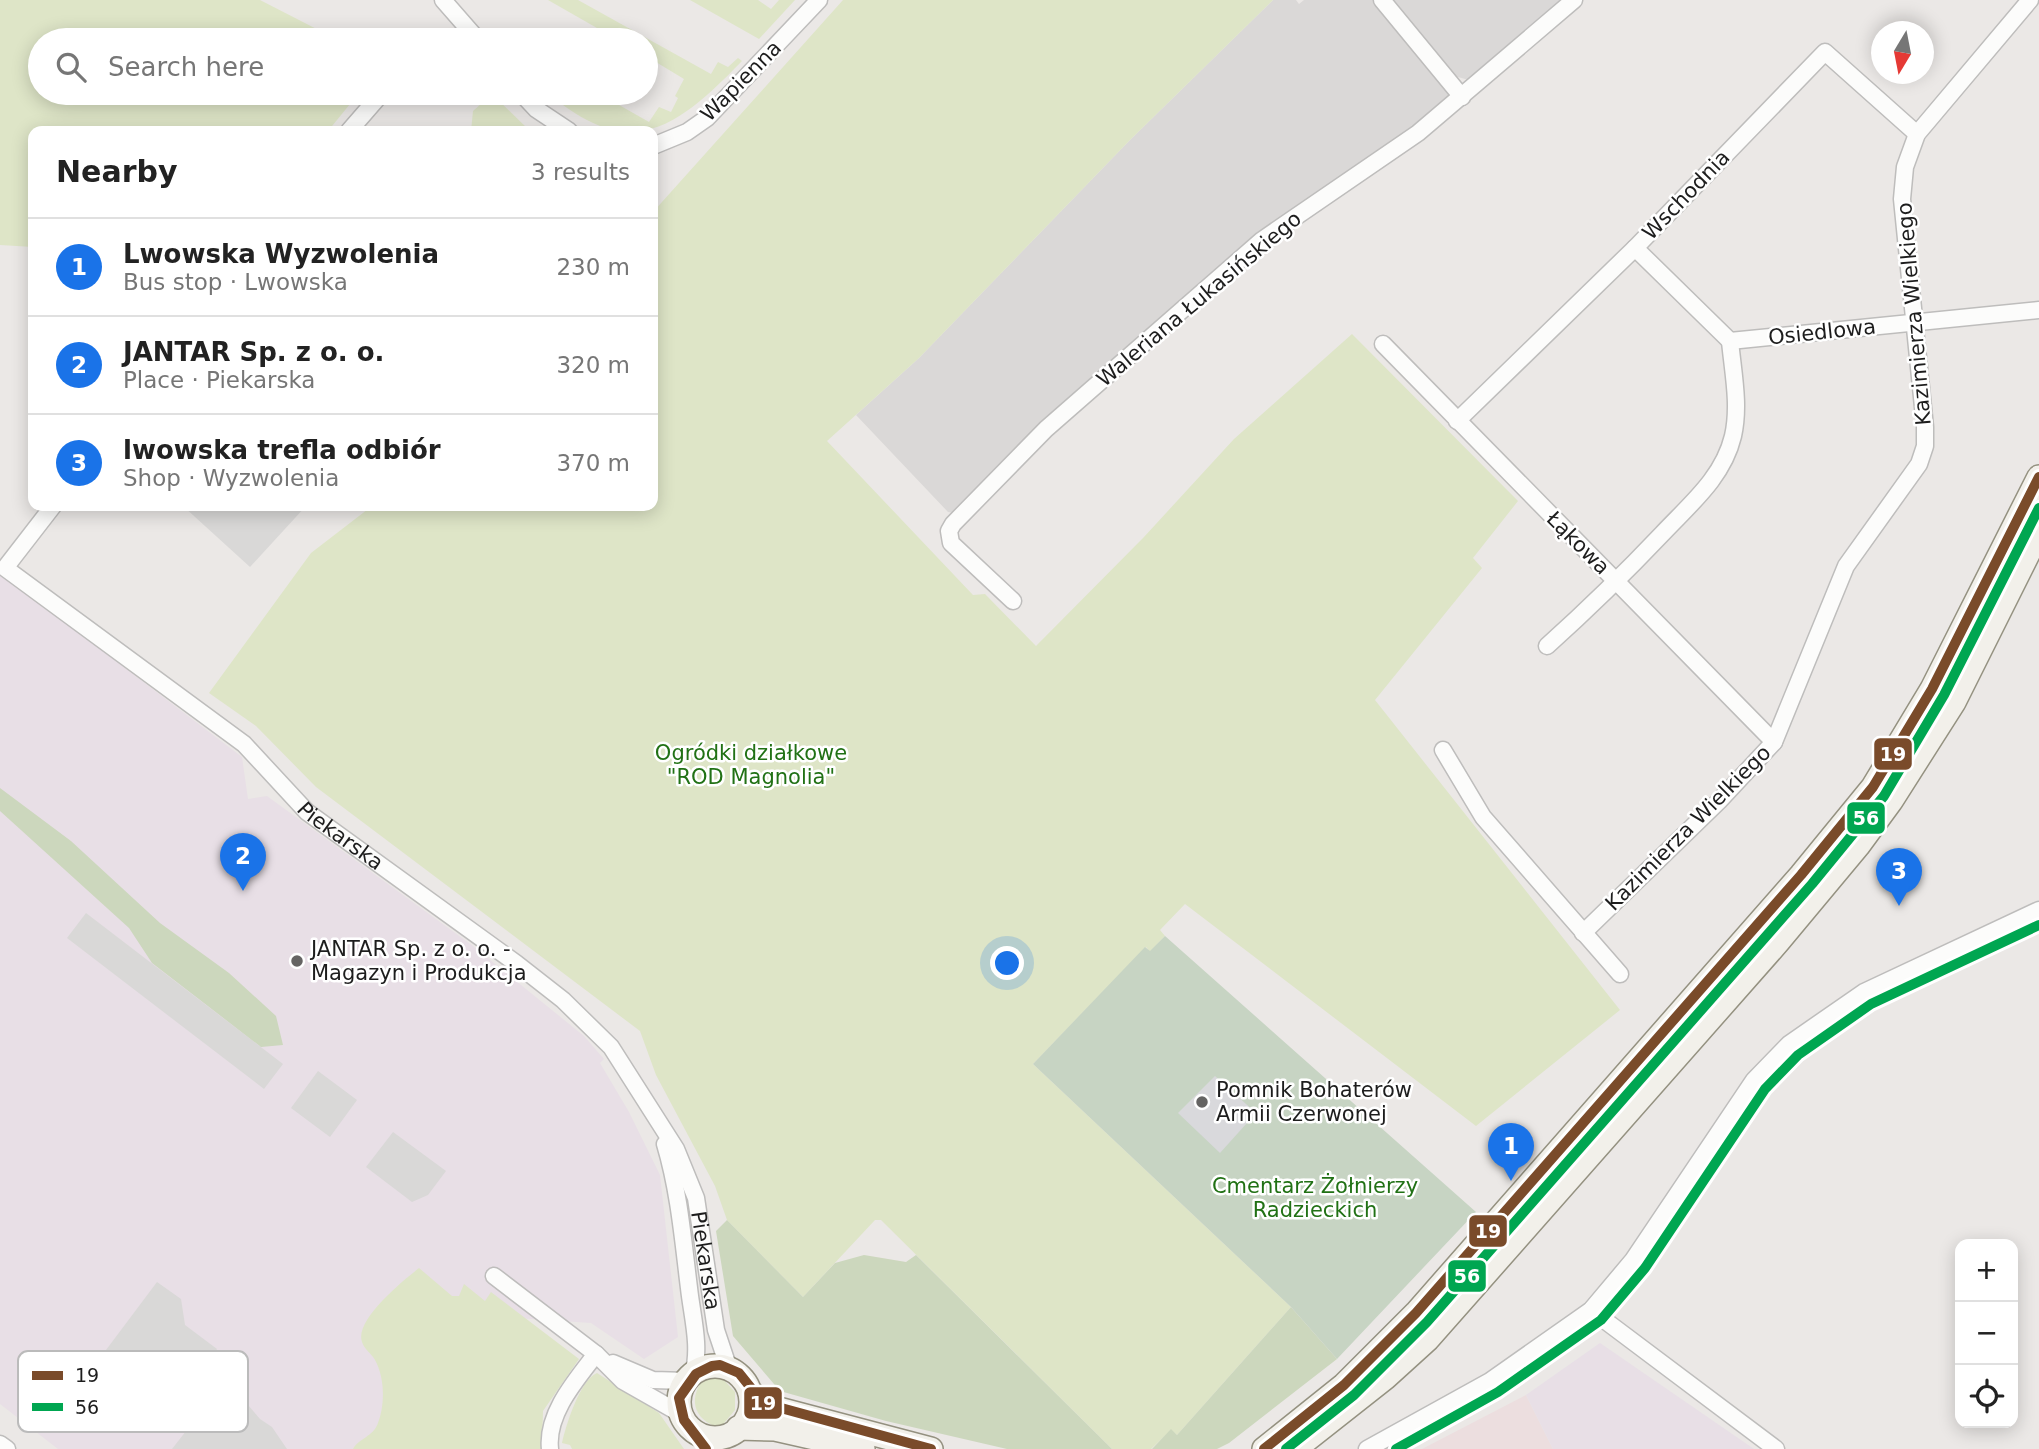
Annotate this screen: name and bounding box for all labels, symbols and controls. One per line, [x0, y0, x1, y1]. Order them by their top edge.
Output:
north arrow [1871, 21, 1934, 84]
search box [28, 28, 658, 105]
street label: Wapienna [696, 36, 786, 126]
icon: search [52, 48, 90, 86]
text: Search here [108, 52, 264, 82]
street label: Wschodnia [1638, 145, 1734, 245]
text: Nearby [56, 154, 178, 189]
text: 3 results [531, 159, 630, 185]
street label: Kazimierza Wielkiego [1892, 202, 1936, 426]
street label: Waleriana Łukasińskiego [1092, 207, 1306, 391]
text: Lwowska Wyzwolenia [123, 239, 439, 269]
text: 1 [71, 254, 87, 280]
text: 230 m [556, 254, 630, 280]
text: Bus stop · Lwowska [123, 269, 348, 295]
street label: Osiedlowa [1767, 314, 1877, 350]
text: JANTAR Sp. z o. o. [123, 337, 384, 367]
text: 2 [71, 352, 87, 378]
text: 320 m [556, 352, 630, 378]
text: Place · Piekarska [123, 367, 315, 393]
text: lwowska trefla odbiór [123, 435, 441, 465]
text: 3 [71, 450, 87, 476]
text: 370 m [556, 450, 630, 476]
text: Shop · Wyzwolenia [123, 465, 339, 491]
street label: Łąkowa [1541, 506, 1614, 579]
line badge: 19 [1873, 737, 1913, 771]
street label: Kazimierza Wielkiego [1600, 740, 1776, 916]
park label: Ogródki działkowe "ROD Magnolia" [655, 741, 847, 789]
text: 19 [1880, 743, 1906, 765]
street label: Piekarska [292, 797, 388, 875]
line badge: 56 [1846, 801, 1886, 835]
text: 56 [1853, 807, 1879, 829]
pin: 2 [220, 833, 266, 891]
pin: 3 [1876, 848, 1922, 906]
place label: JANTAR Sp. z o. o. - Magazyn i Produkcja [309, 937, 527, 985]
your location [990, 946, 1024, 980]
marker: JANTAR Sp. z o. o. - Magazyn i Produkcja [289, 953, 305, 969]
place label: Pomnik Bohaterów Armii Czerwonej [1216, 1078, 1412, 1126]
marker: Pomnik Bohaterów Armii Czerwonej [1194, 1094, 1210, 1110]
pin: 1 [1488, 1123, 1534, 1181]
park label: Cmentarz Żołnierzy Radzieckich [1212, 1173, 1418, 1222]
street label: Piekarska [686, 1209, 725, 1312]
line badge: 19 [1468, 1214, 1508, 1248]
text: 19 [1475, 1220, 1501, 1242]
map controls [1955, 1239, 2018, 1428]
button: + [1955, 1239, 2018, 1302]
line badge: 56 [1447, 1259, 1487, 1293]
text: 56 [1454, 1265, 1480, 1287]
button: − [1955, 1302, 2018, 1365]
legend [18, 1351, 248, 1432]
text: 19 [75, 1364, 99, 1386]
button: locate [1955, 1365, 2018, 1428]
line badge: 19 [743, 1386, 783, 1420]
text: 19 [750, 1392, 776, 1414]
text: 56 [75, 1396, 99, 1418]

